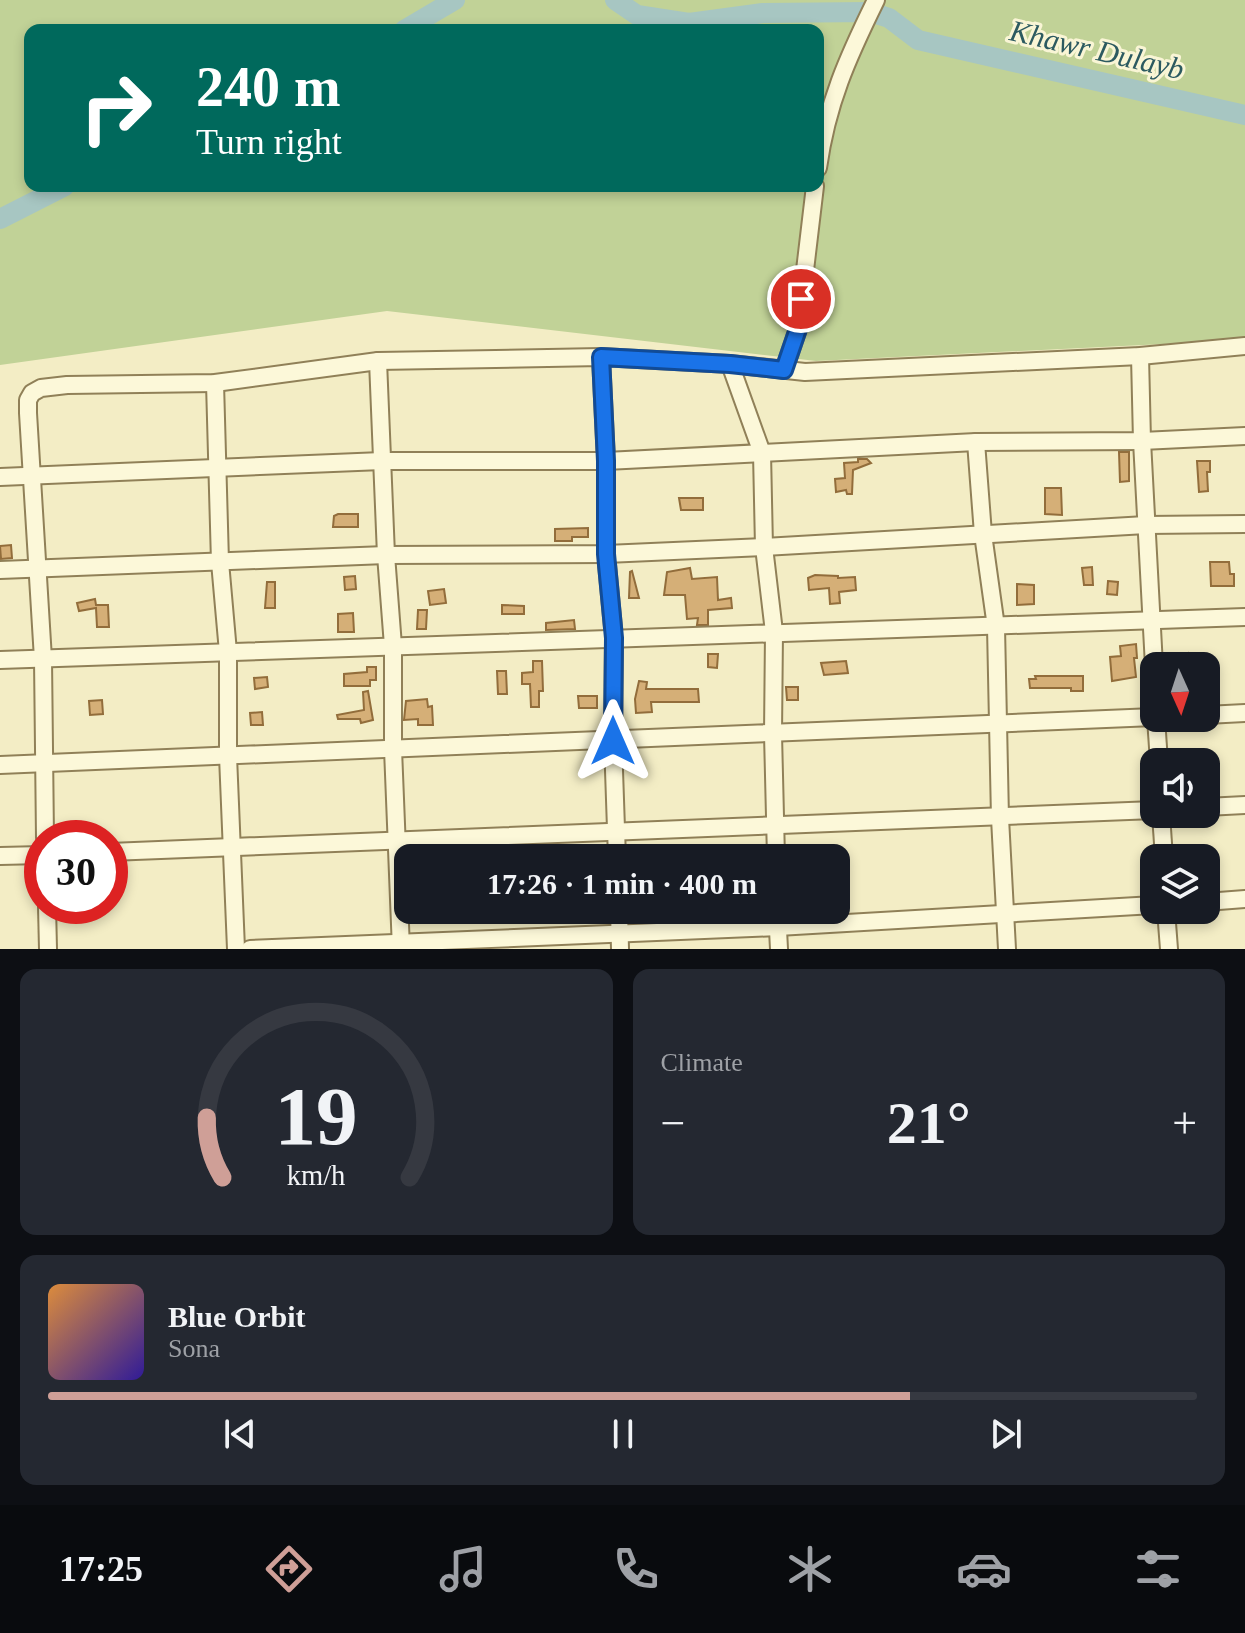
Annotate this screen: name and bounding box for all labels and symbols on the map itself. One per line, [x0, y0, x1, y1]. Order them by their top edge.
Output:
water label: Khawr Dulayb [1006, 13, 1187, 86]
pin [767, 265, 835, 333]
north arrow [1140, 652, 1220, 732]
position arrow [571, 699, 655, 783]
speed limit sign: 30 [24, 820, 128, 924]

